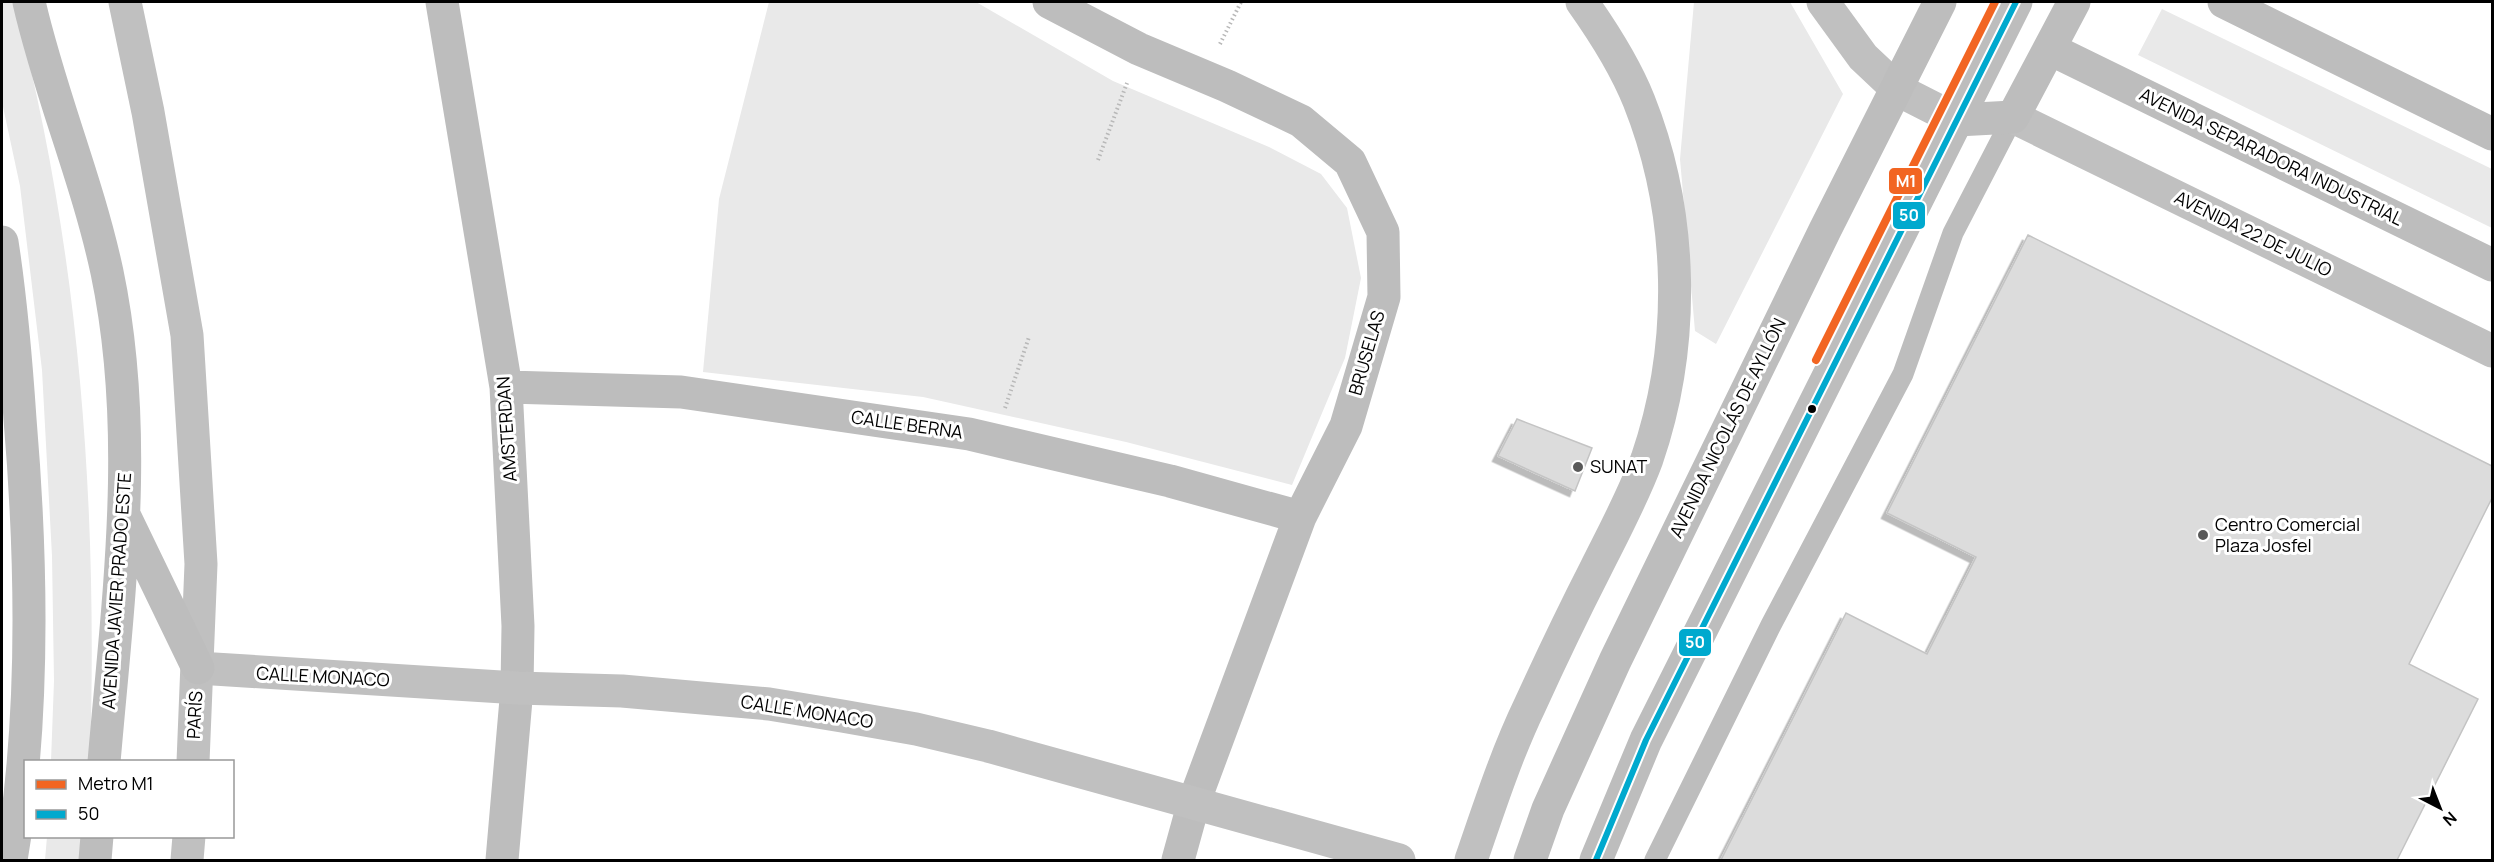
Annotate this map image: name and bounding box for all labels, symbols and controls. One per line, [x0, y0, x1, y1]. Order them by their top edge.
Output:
street label: AVENIDA SEPARADORA INDUSTRIAL [2136, 82, 2407, 230]
line badge: M1 [1888, 167, 1923, 195]
text: M1 [1896, 170, 1916, 192]
street label: AVENIDA 22 DE JULIO [2171, 185, 2336, 282]
line badge: 50 [1892, 201, 1926, 230]
text: 50 [1899, 204, 1919, 226]
street label: BRUSELAS [1342, 308, 1390, 398]
street label: AVENIDA NICOLÁS DE AYLLÓN [1663, 314, 1791, 541]
street label: AMSTERDAN [490, 376, 522, 482]
unlabelled marker [1806, 403, 1818, 415]
street label: CALLE BERNA [850, 404, 965, 444]
place label: SUNAT [1590, 454, 1647, 478]
marker: SUNAT [1571, 460, 1585, 474]
street label: AVENIDA JAVIER PRADO ESTE [96, 472, 136, 710]
place label: Centro Comercial Plaza Josfel [2215, 512, 2360, 557]
marker: Centro Comercial Plaza Josfel [2196, 528, 2210, 542]
line badge: 50 [1678, 628, 1712, 657]
text: 50 [1685, 631, 1705, 653]
street label: CALLE MONACO [256, 661, 390, 691]
street label: CALLE MONACO [739, 689, 875, 733]
street label: PARÍS [181, 690, 207, 740]
legend [24, 760, 234, 838]
text: Metro M1 [78, 771, 154, 795]
north arrow [2410, 778, 2470, 838]
text: 50 [78, 801, 99, 825]
text: N [2438, 807, 2462, 831]

